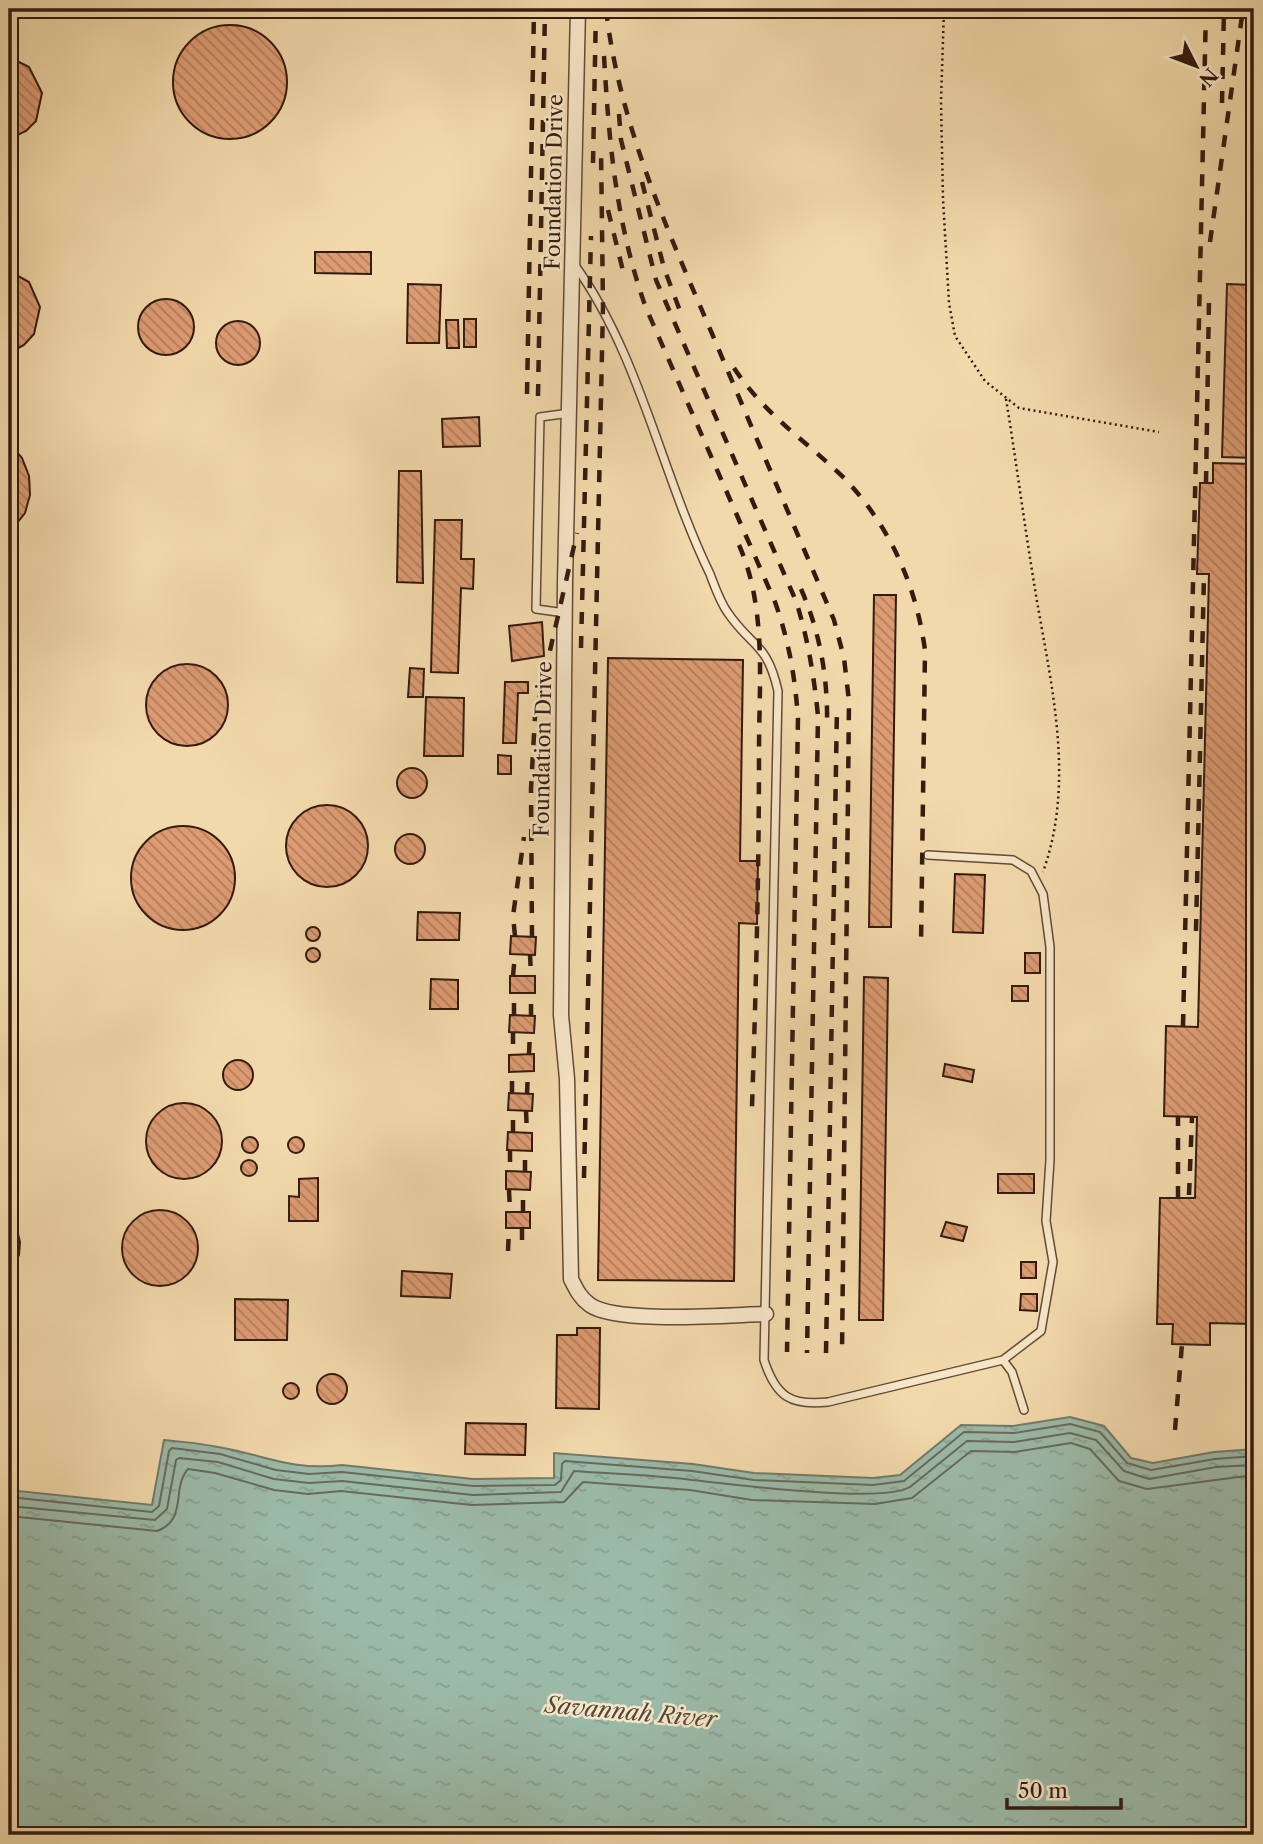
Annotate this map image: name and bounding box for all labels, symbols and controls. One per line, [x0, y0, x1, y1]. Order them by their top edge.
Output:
north arrow [1162, 32, 1232, 102]
text: N [1194, 63, 1222, 91]
street label: Foundation Drive [539, 94, 568, 270]
street label: Foundation Drive [528, 661, 557, 837]
water label: Savannah River [542, 1690, 719, 1734]
scale bar [1007, 1767, 1121, 1811]
text: 50 m [1018, 1778, 1068, 1803]

